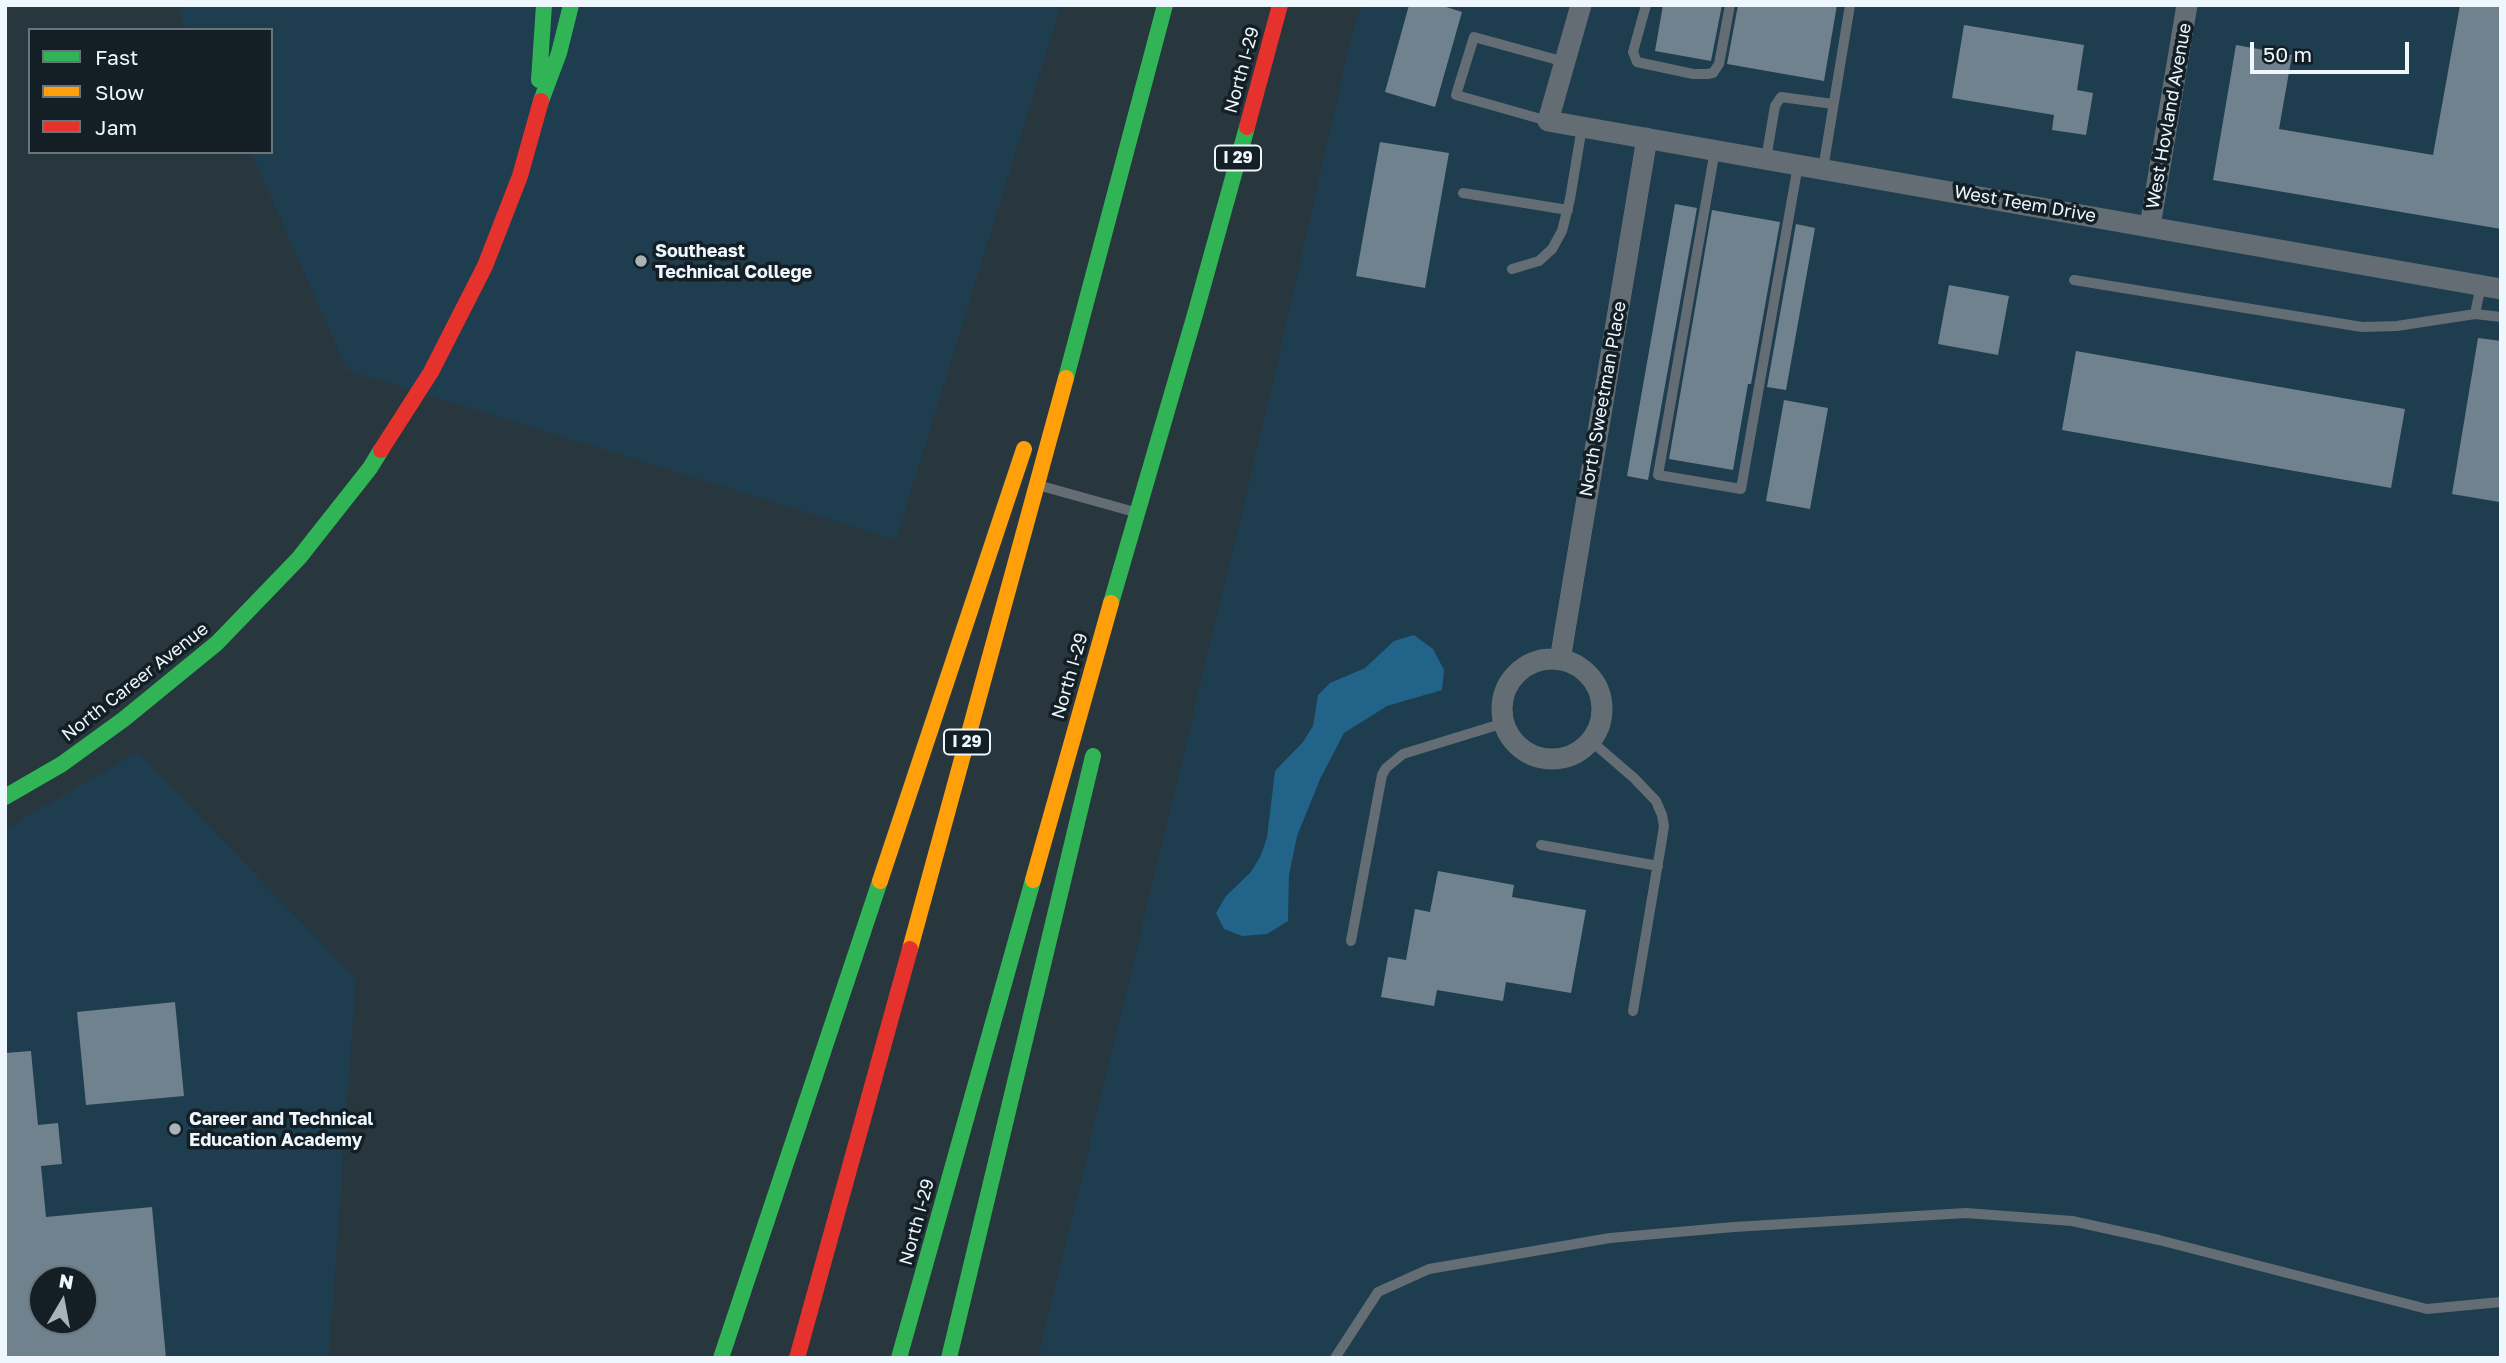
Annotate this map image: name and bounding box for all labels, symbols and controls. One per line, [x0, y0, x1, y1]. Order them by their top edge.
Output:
street label: West Hovland Avenue [2142, 21, 2196, 211]
street label: North I-29 [1220, 24, 1264, 116]
legend [28, 28, 273, 154]
scale bar [2254, 28, 2413, 72]
text: 50 m [2263, 41, 2312, 67]
text: Fast [95, 44, 138, 70]
text: Slow [95, 79, 144, 105]
text: Jam [95, 114, 137, 140]
road number: I 29 [1215, 146, 1261, 170]
street label: West Teem Drive [1952, 181, 2098, 227]
place label: Southeast Technical College [655, 240, 812, 282]
marker: Southeast Technical College [633, 253, 649, 269]
street label: North Sweetman Place [1575, 300, 1631, 498]
street label: North Career Avenue [58, 618, 212, 746]
street label: North I-29 [1047, 631, 1093, 721]
road number: I 29 [944, 730, 990, 754]
place label: Career and Technical Education Academy [189, 1108, 373, 1150]
marker: Career and Technical Education Academy [167, 1121, 183, 1137]
street label: North I-29 [895, 1176, 939, 1268]
north arrow [28, 1265, 98, 1335]
text: N [57, 1268, 75, 1293]

